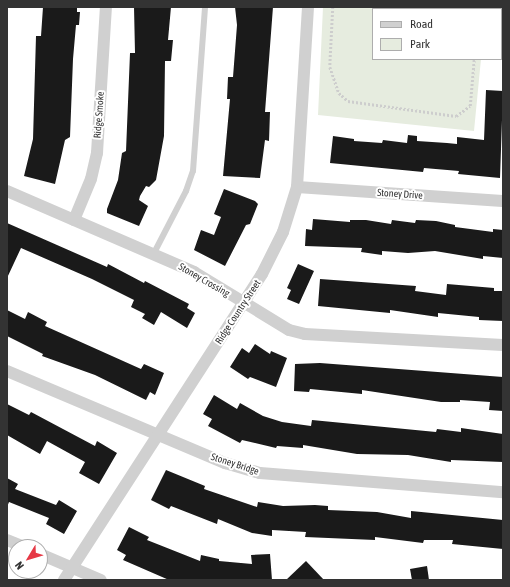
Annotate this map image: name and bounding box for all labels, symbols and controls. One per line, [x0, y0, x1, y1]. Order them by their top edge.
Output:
legend [372, 8, 502, 60]
text: Road [410, 17, 433, 31]
text: Park [410, 37, 430, 51]
street label: Ridge Smoke [91, 91, 107, 139]
street label: Stoney Drive [377, 186, 423, 202]
street label: Stoney Crossing [176, 261, 232, 299]
street label: Ridge Country Street [213, 278, 263, 346]
street label: Stoney Bridge [209, 451, 261, 477]
north arrow [8, 539, 48, 579]
text: N [13, 560, 26, 572]

